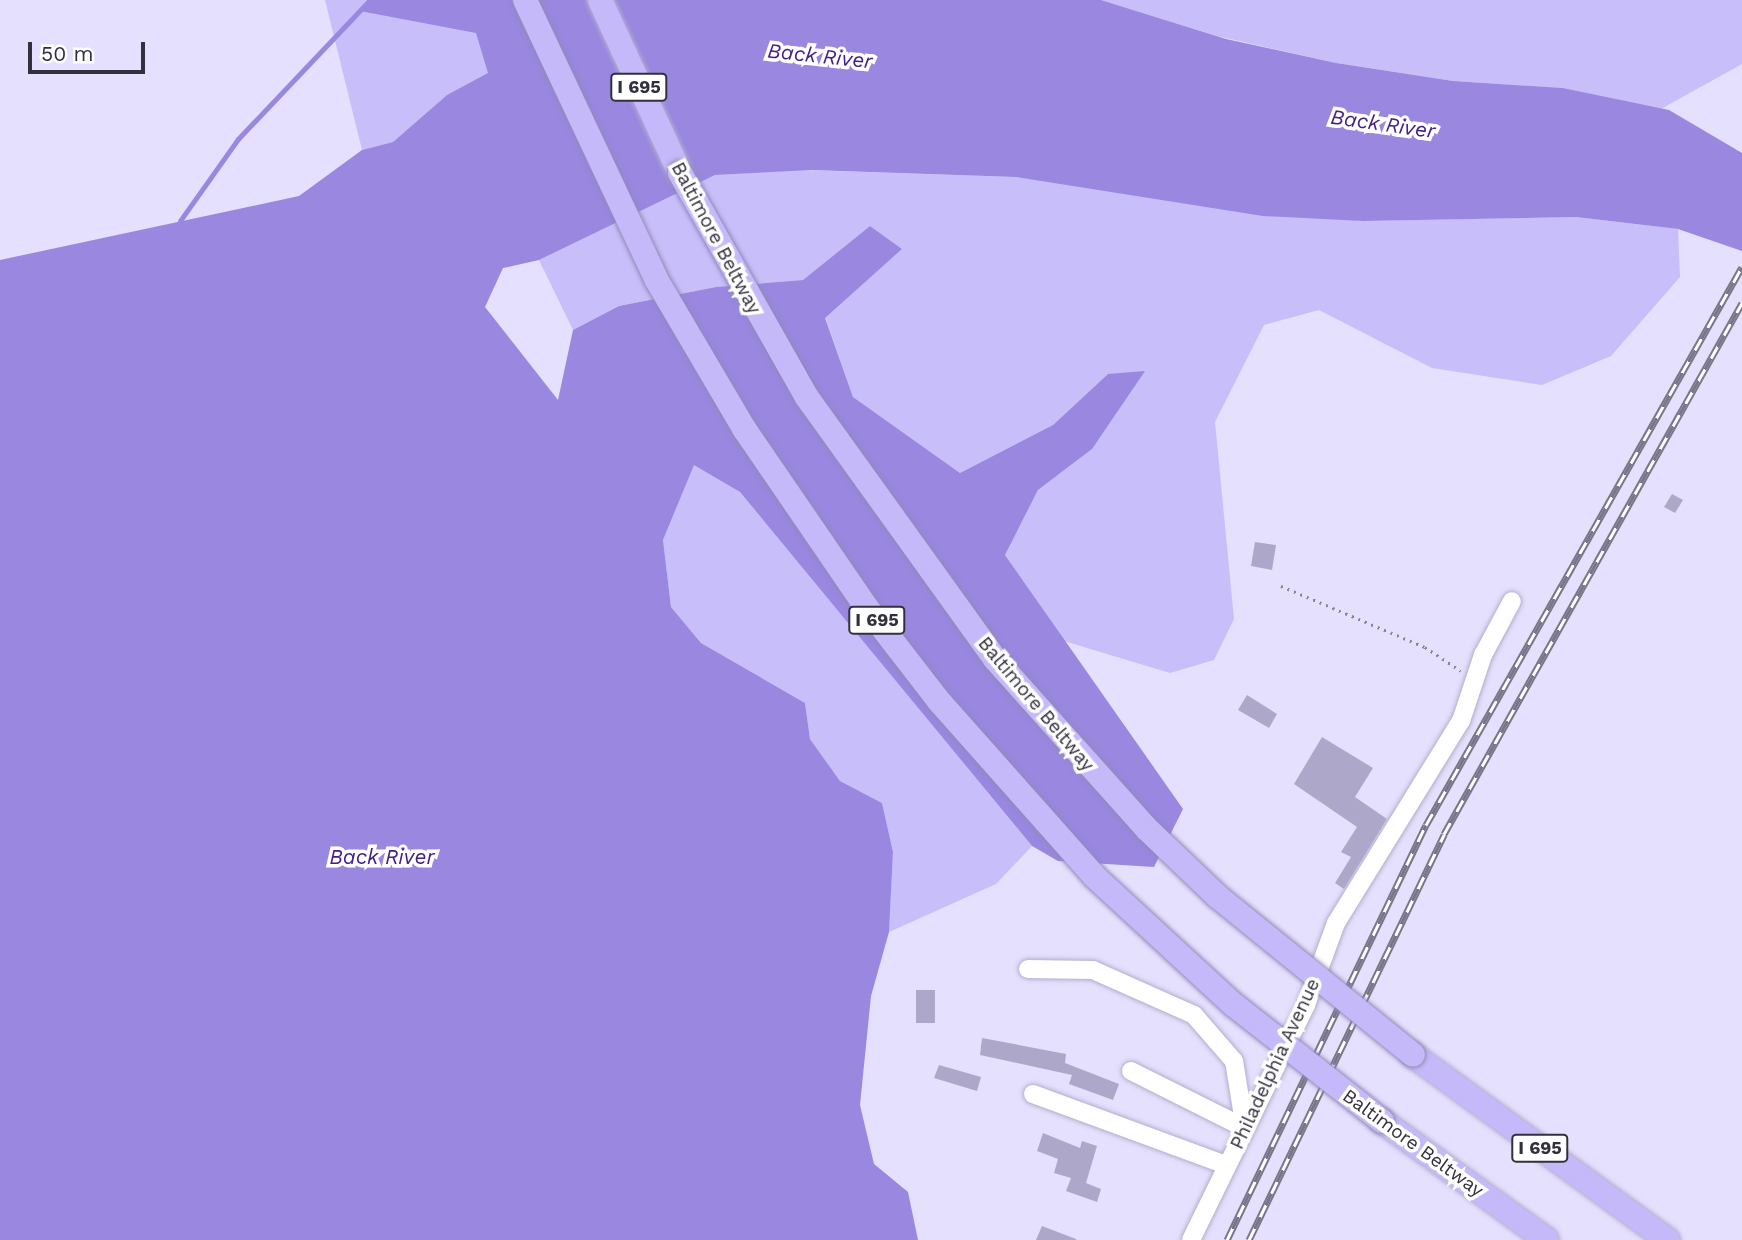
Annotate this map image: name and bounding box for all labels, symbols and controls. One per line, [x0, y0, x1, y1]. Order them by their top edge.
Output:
scale bar [32, 28, 149, 72]
water label: Back River [766, 38, 874, 74]
text: 50 m [41, 41, 93, 66]
road number: I 695 [609, 72, 669, 102]
water label: Back River [1329, 104, 1437, 144]
street label: Baltimore Beltway [666, 158, 766, 318]
road number: I 695 [847, 606, 907, 634]
street label: Baltimore Beltway [973, 632, 1099, 776]
water label: Back River [329, 844, 435, 870]
street label: Philadelphia Avenue [1225, 975, 1325, 1153]
street label: Baltimore Beltway [1338, 1084, 1488, 1202]
road number: I 695 [1510, 1134, 1570, 1162]

